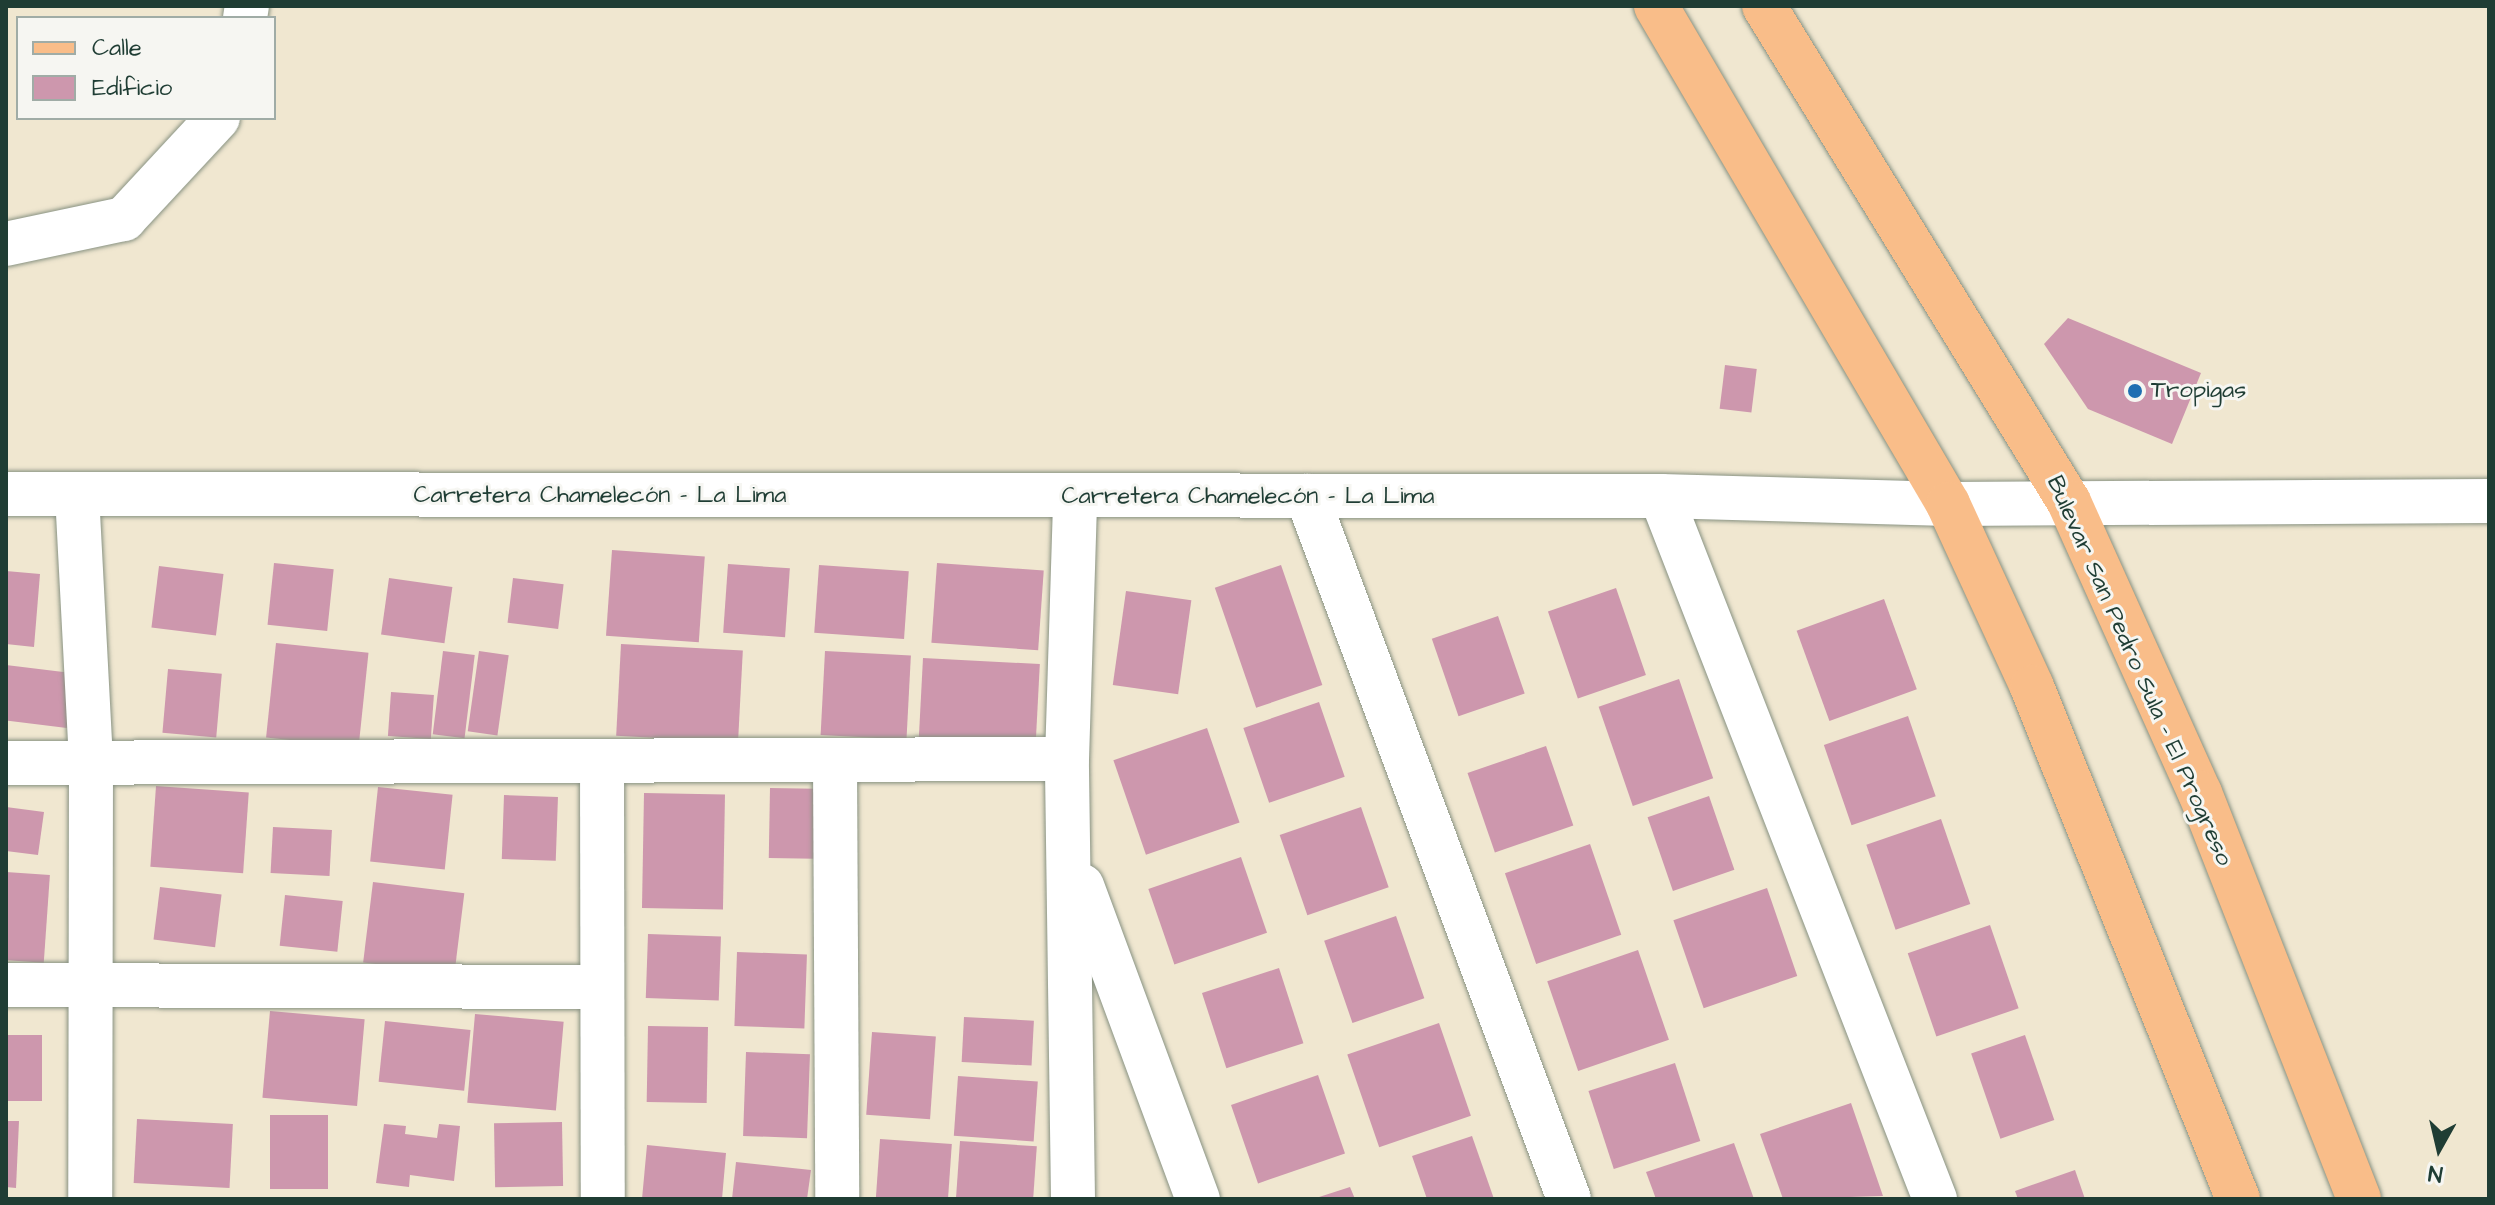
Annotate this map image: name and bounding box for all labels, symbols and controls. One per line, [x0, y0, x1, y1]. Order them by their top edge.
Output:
legend [16, 16, 276, 120]
text: Calle [92, 31, 142, 65]
text: Edificio [92, 71, 172, 105]
place label: Tropigas [2151, 377, 2246, 405]
marker: Tropigas [2126, 382, 2144, 400]
street label: Bulevar San Pedro Sula - El Progreso [2040, 472, 2238, 870]
street label: Carretera Chamelecón - La Lima [414, 482, 786, 510]
street label: Carretera Chamelecón - La Lima [1062, 483, 1434, 511]
north arrow [2399, 1109, 2479, 1189]
text: N [2427, 1157, 2445, 1190]

